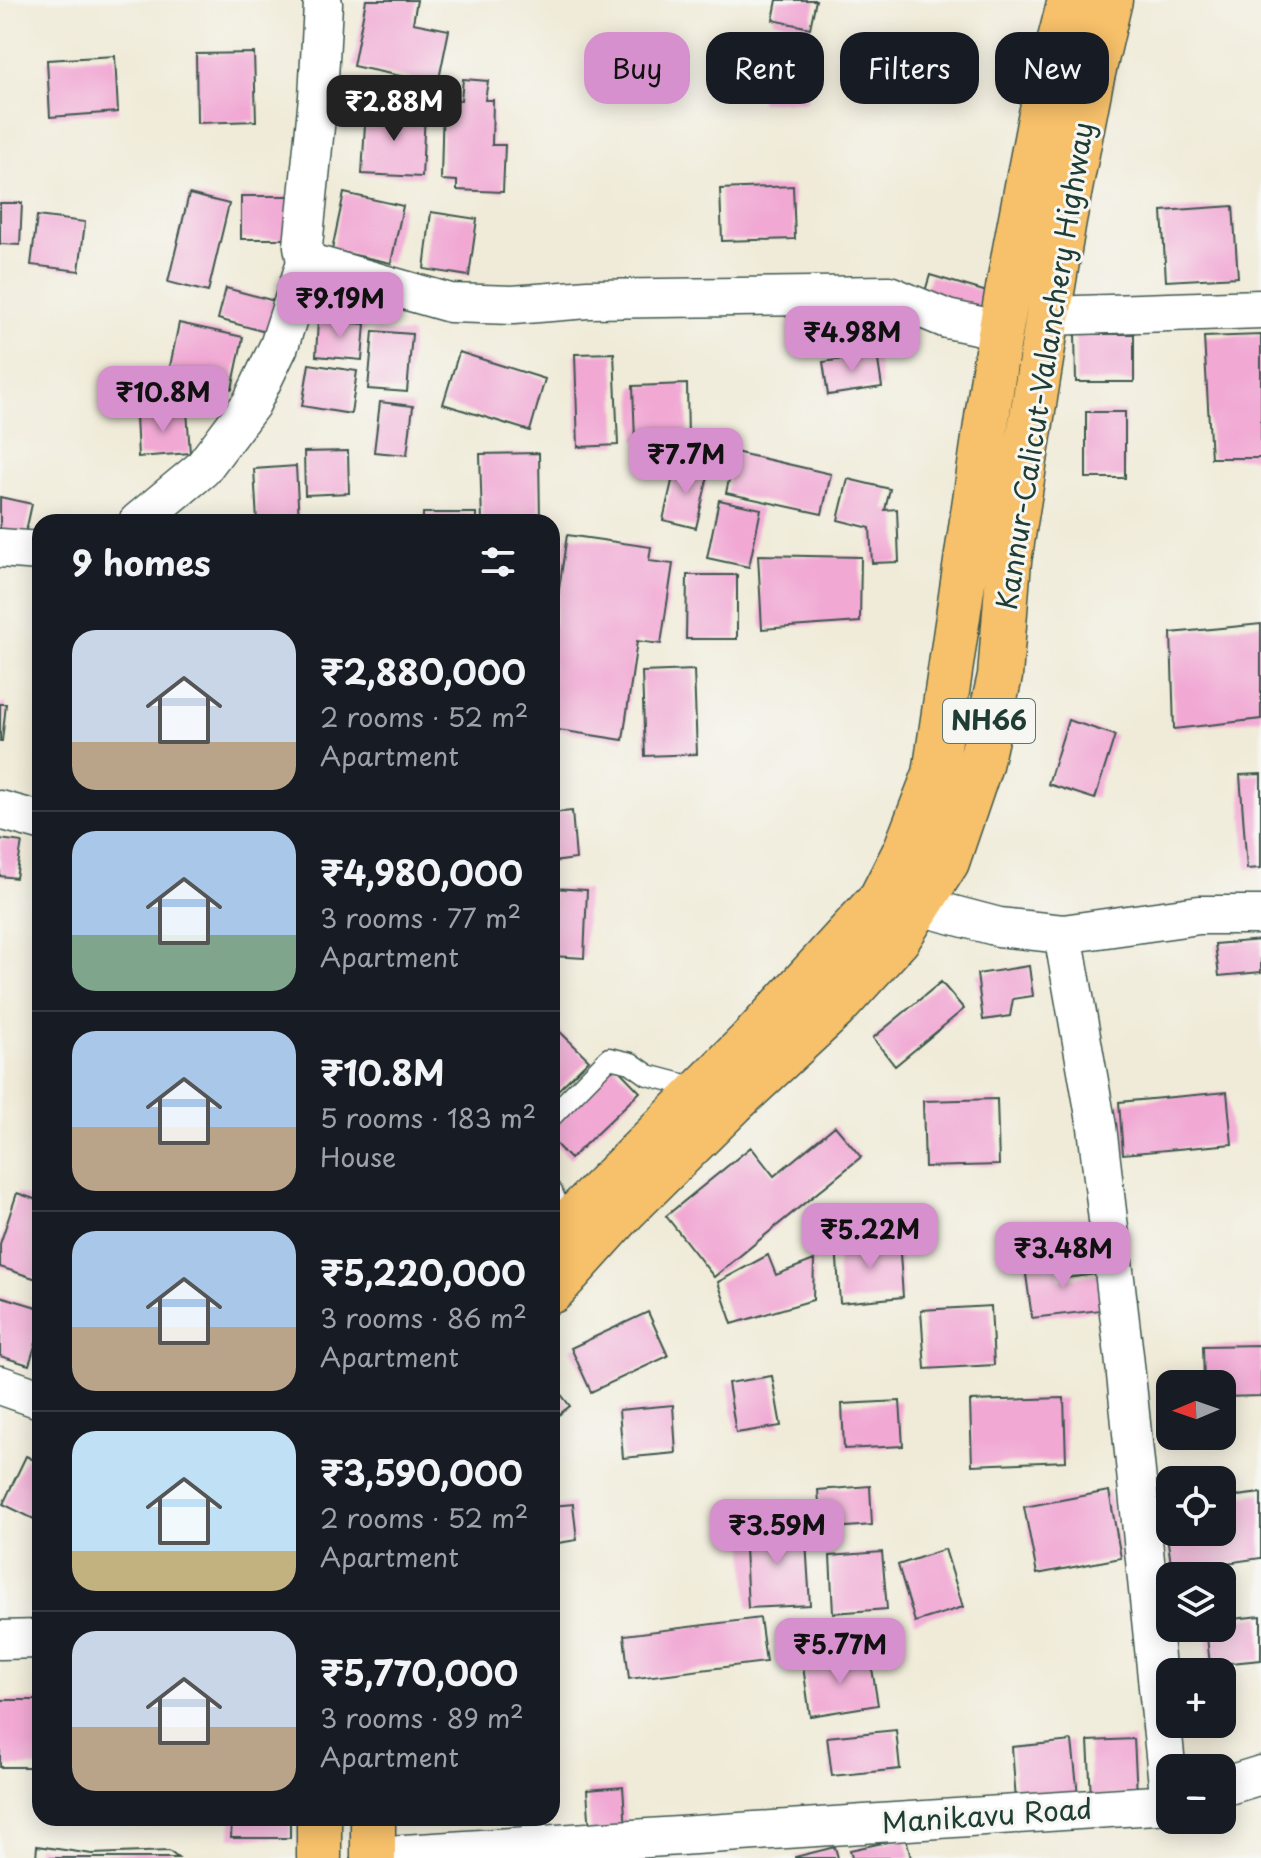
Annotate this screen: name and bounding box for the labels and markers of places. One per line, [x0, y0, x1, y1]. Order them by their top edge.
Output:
pin: ₹2.88M [329, 75, 459, 143]
pin: ₹9.19M [275, 272, 405, 340]
pin: ₹4.98M [787, 306, 917, 374]
pin: ₹10.8M [98, 366, 228, 434]
pin: ₹7.7M [630, 428, 742, 496]
pin: ₹5.22M [805, 1203, 935, 1271]
pin: ₹3.48M [998, 1222, 1128, 1290]
pin: ₹3.59M [712, 1499, 842, 1567]
pin: ₹5.77M [775, 1618, 905, 1686]

